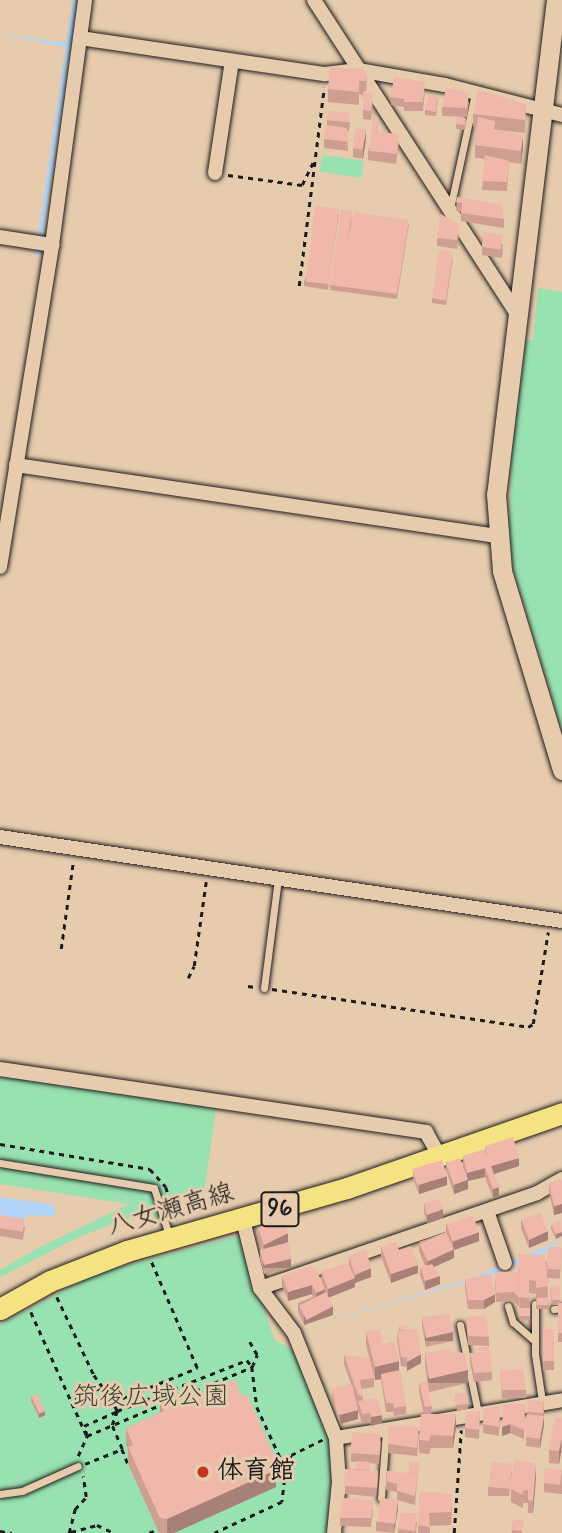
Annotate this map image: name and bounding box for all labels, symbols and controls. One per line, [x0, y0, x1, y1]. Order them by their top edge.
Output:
street label: 八女瀬高線 [104, 1178, 238, 1244]
road number: 96 [259, 1189, 301, 1230]
park label: 筑後広域公園 [73, 1382, 229, 1414]
place label: 体育館 [217, 1456, 295, 1488]
marker: 体育館 [195, 1464, 211, 1480]

